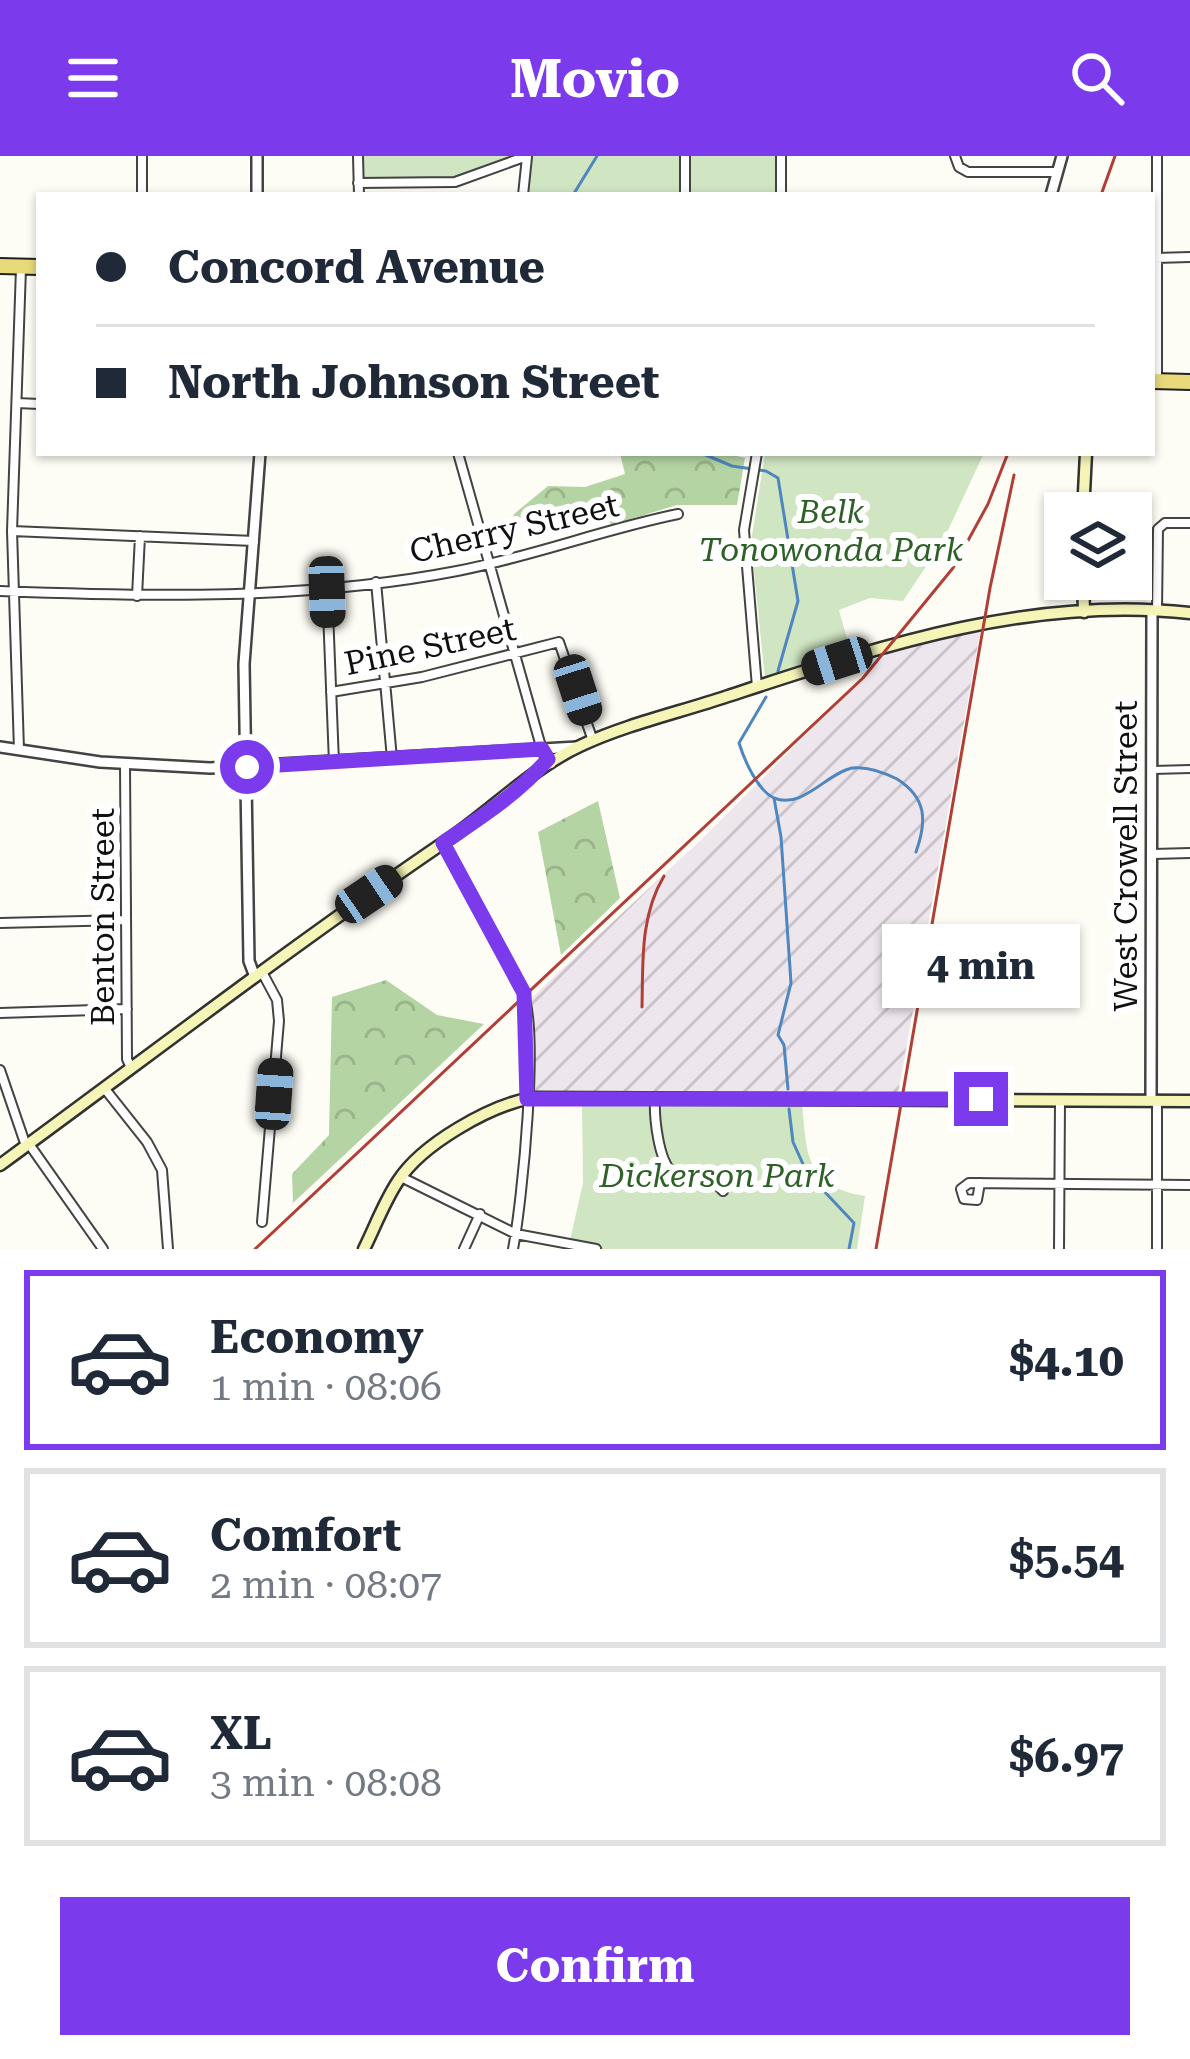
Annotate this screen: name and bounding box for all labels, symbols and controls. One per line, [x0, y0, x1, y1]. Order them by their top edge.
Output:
icon: menu [60, 45, 126, 111]
icon: search [1064, 45, 1130, 111]
text: Movio [510, 47, 680, 110]
text: Concord Avenue [168, 241, 545, 294]
text: North Johnson Street [168, 356, 660, 409]
street label: Cherry Street [406, 485, 622, 571]
park label: Belk Tonowonda Park [699, 492, 964, 569]
map controls [1044, 492, 1152, 600]
button: layers [1044, 492, 1152, 600]
car [308, 555, 346, 629]
street label: Pine Street [341, 609, 519, 683]
car [797, 633, 877, 689]
car [550, 650, 606, 730]
street label: West Crowell Street [1106, 700, 1145, 1012]
route start [220, 740, 274, 794]
street label: Benton Street [83, 808, 122, 1026]
car [329, 859, 409, 929]
callout: 4 min [882, 925, 1080, 1009]
text: 4 min [927, 943, 1035, 989]
car [254, 1057, 294, 1131]
route end [954, 1072, 1008, 1126]
park label: Dickerson Park [598, 1156, 835, 1195]
icon: car [66, 1306, 174, 1414]
text: Economy [210, 1311, 424, 1364]
text: $4.10 [1009, 1334, 1124, 1387]
text: 1 min · 08:06 [210, 1364, 442, 1410]
icon: car [66, 1504, 174, 1612]
text: Comfort [210, 1509, 401, 1562]
text: $5.54 [1009, 1532, 1124, 1585]
text: 2 min · 08:07 [210, 1562, 442, 1608]
icon: car [66, 1702, 174, 1810]
text: XL [210, 1707, 272, 1760]
text: $6.97 [1009, 1730, 1124, 1783]
text: 3 min · 08:08 [210, 1760, 442, 1806]
button: Confirm [60, 1897, 1130, 2035]

